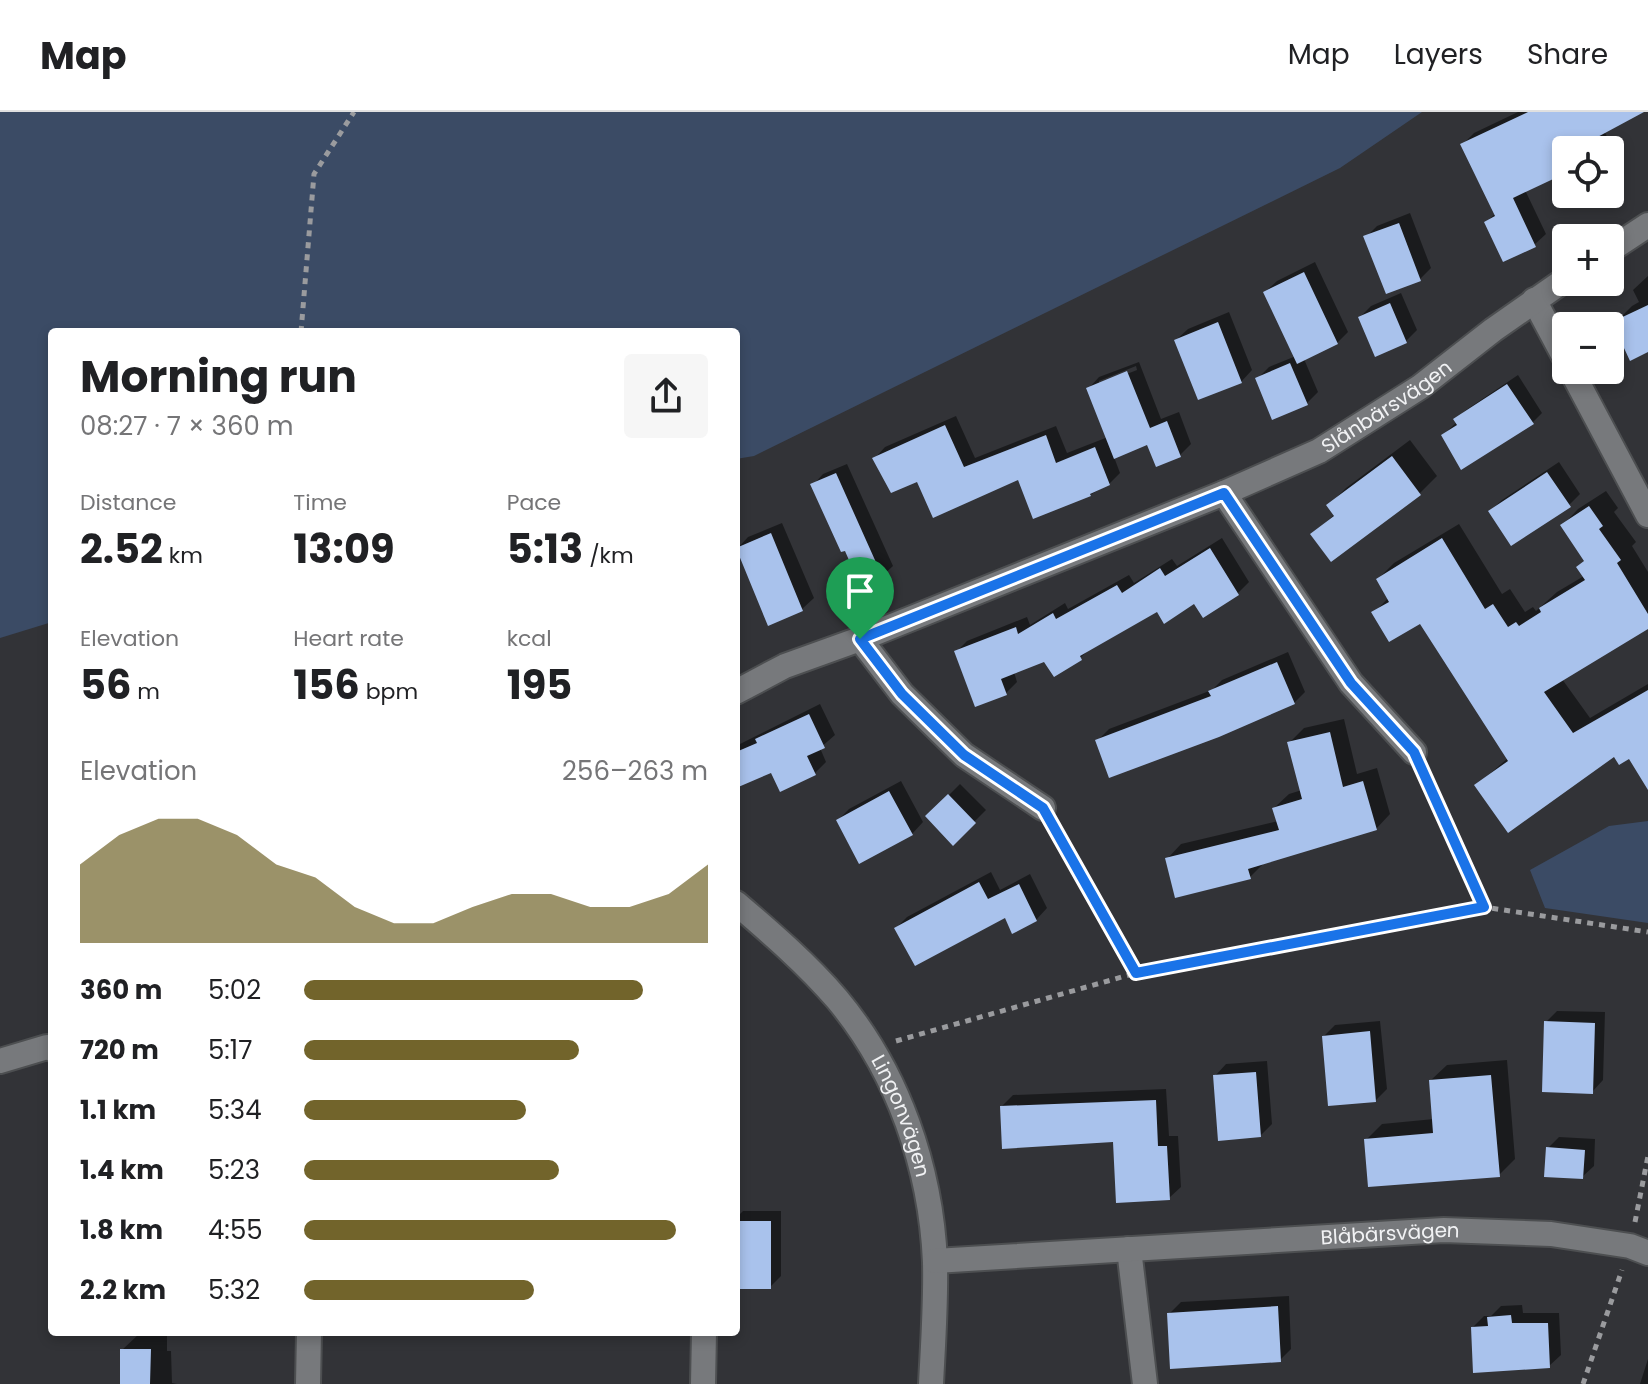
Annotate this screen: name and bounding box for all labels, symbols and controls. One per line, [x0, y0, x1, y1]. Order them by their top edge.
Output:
text: Map [40, 29, 127, 82]
text: Map [1288, 35, 1350, 74]
text: Layers [1394, 35, 1483, 74]
text: Share [1527, 35, 1608, 74]
map controls [1552, 136, 1624, 384]
button: locate [1552, 136, 1624, 208]
button: + [1552, 224, 1624, 296]
button: − [1552, 312, 1624, 384]
text: Morning run [80, 346, 357, 407]
street label: Slånbärsvägen [1316, 353, 1458, 460]
button: share [624, 354, 708, 438]
text: 08:27 · 7 × 360 m [80, 408, 294, 444]
text: Distance [80, 487, 176, 518]
text: Time [293, 487, 347, 518]
text: Pace [507, 487, 561, 518]
text: 2.52 [80, 521, 163, 577]
text: 13:09 [293, 521, 395, 577]
text: 5:13 [507, 521, 583, 577]
text: km [163, 540, 203, 571]
text: /km [583, 540, 634, 571]
pin [826, 557, 894, 639]
icon: arrive [838, 569, 882, 613]
text: Elevation [80, 623, 179, 654]
text: Heart rate [293, 623, 404, 654]
text: kcal [507, 623, 552, 654]
text: 56 [80, 657, 131, 713]
text: 156 [293, 657, 360, 713]
text: 195 [507, 657, 572, 713]
text: m [131, 676, 160, 707]
text: bpm [360, 676, 418, 707]
text: Elevation [80, 753, 197, 789]
text: 256–263 m [562, 753, 708, 789]
text: 360 m [80, 972, 162, 1008]
text: 5:02 [208, 972, 261, 1008]
text: 720 m [80, 1032, 159, 1068]
text: 5:17 [208, 1032, 252, 1068]
street label: Lingonvägen [865, 1050, 937, 1180]
text: 1.1 km [80, 1092, 156, 1128]
text: 5:34 [208, 1092, 262, 1128]
text: 1.4 km [80, 1152, 164, 1188]
text: 5:23 [208, 1152, 260, 1188]
text: 1.8 km [80, 1212, 163, 1248]
text: 4:55 [208, 1212, 263, 1248]
street label: Blåbärsvägen [1320, 1216, 1460, 1251]
text: 2.2 km [80, 1272, 166, 1308]
text: 5:32 [208, 1272, 260, 1308]

